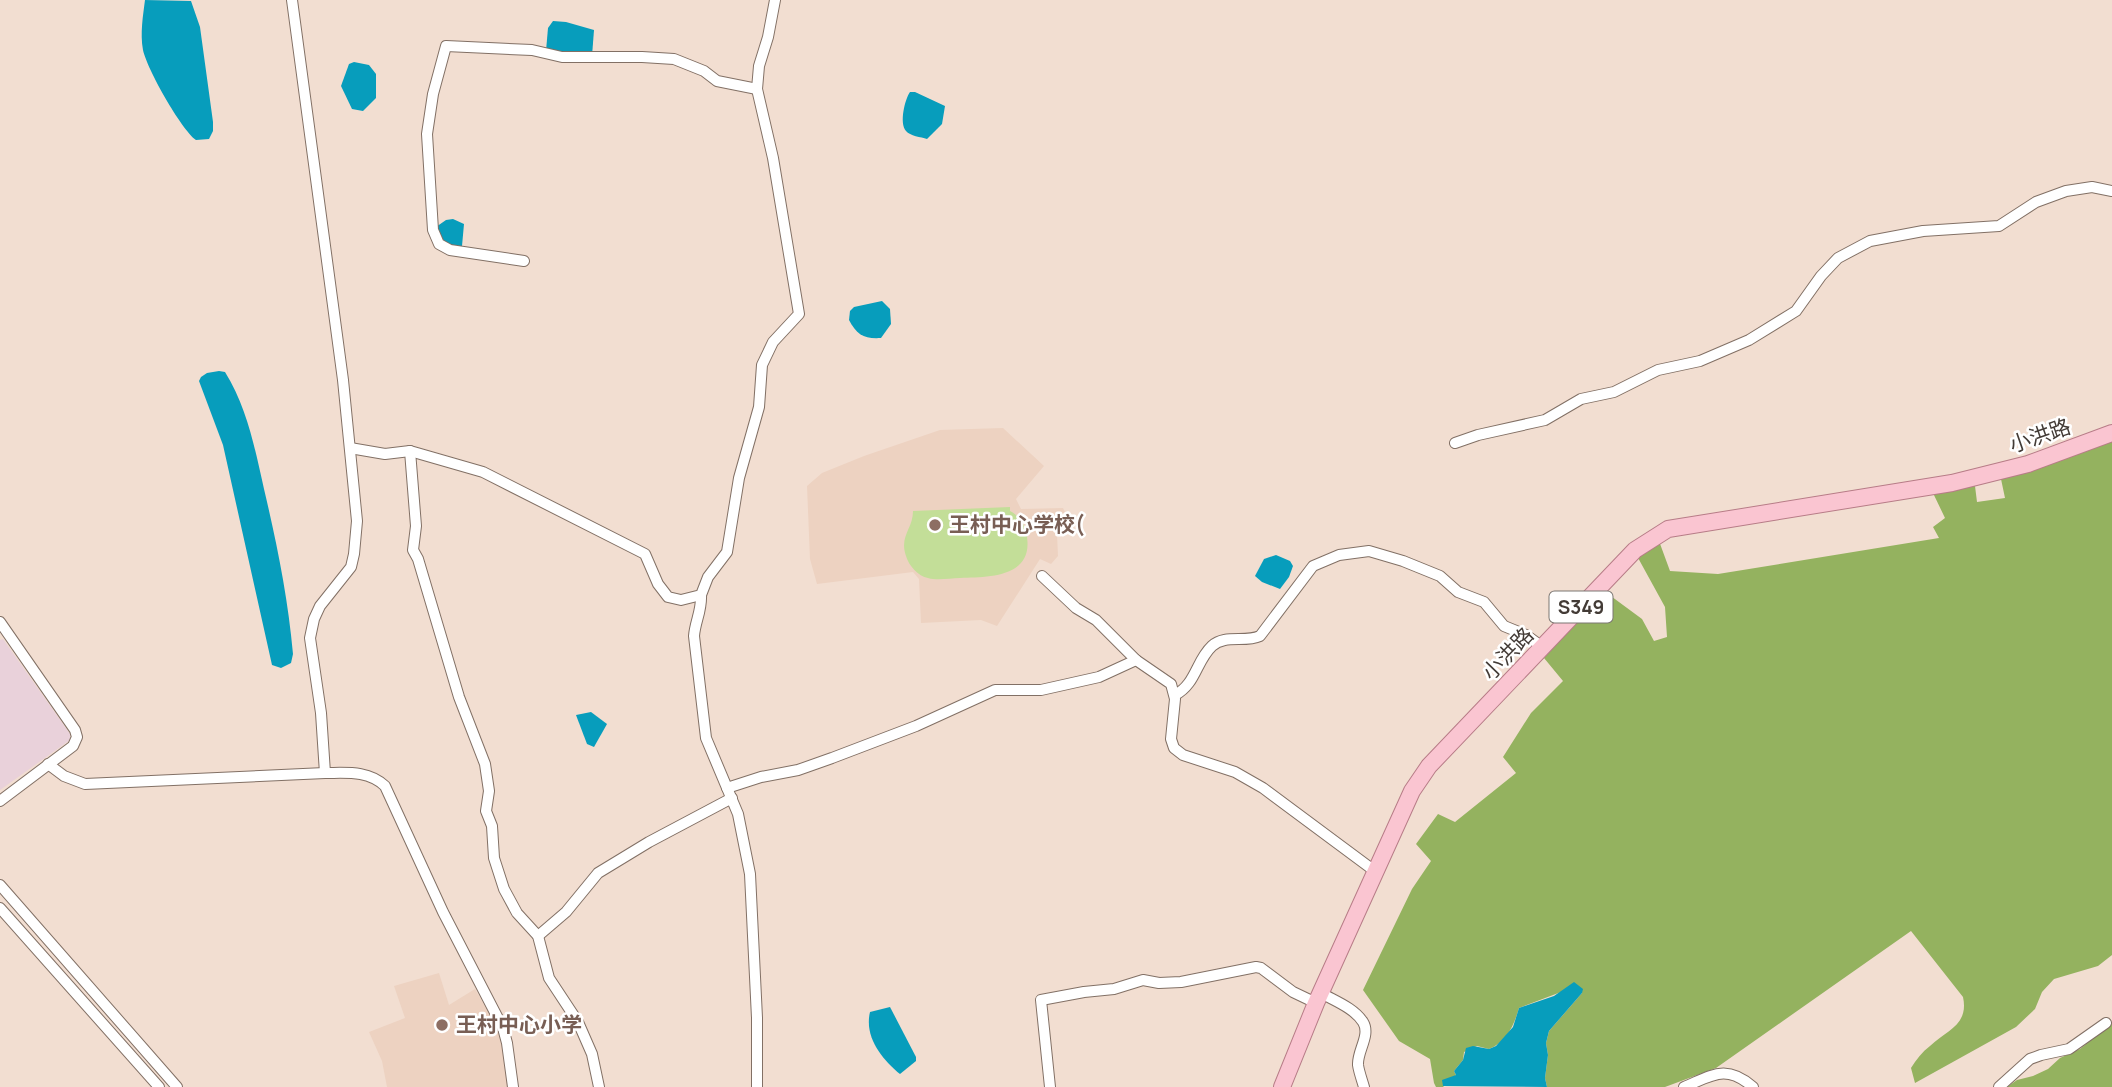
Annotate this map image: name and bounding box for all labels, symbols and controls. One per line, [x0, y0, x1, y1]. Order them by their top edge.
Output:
street label: 小洪路 [2005, 412, 2074, 459]
place label: 王村中心学校( [949, 510, 1085, 538]
marker: 王村中心学校( [927, 517, 943, 533]
road number: S349 [1550, 592, 1612, 622]
street label: 小洪路 [1475, 621, 1539, 686]
place label: 王村中心小学 [456, 1010, 582, 1038]
marker: 王村中心小学 [434, 1017, 450, 1033]

